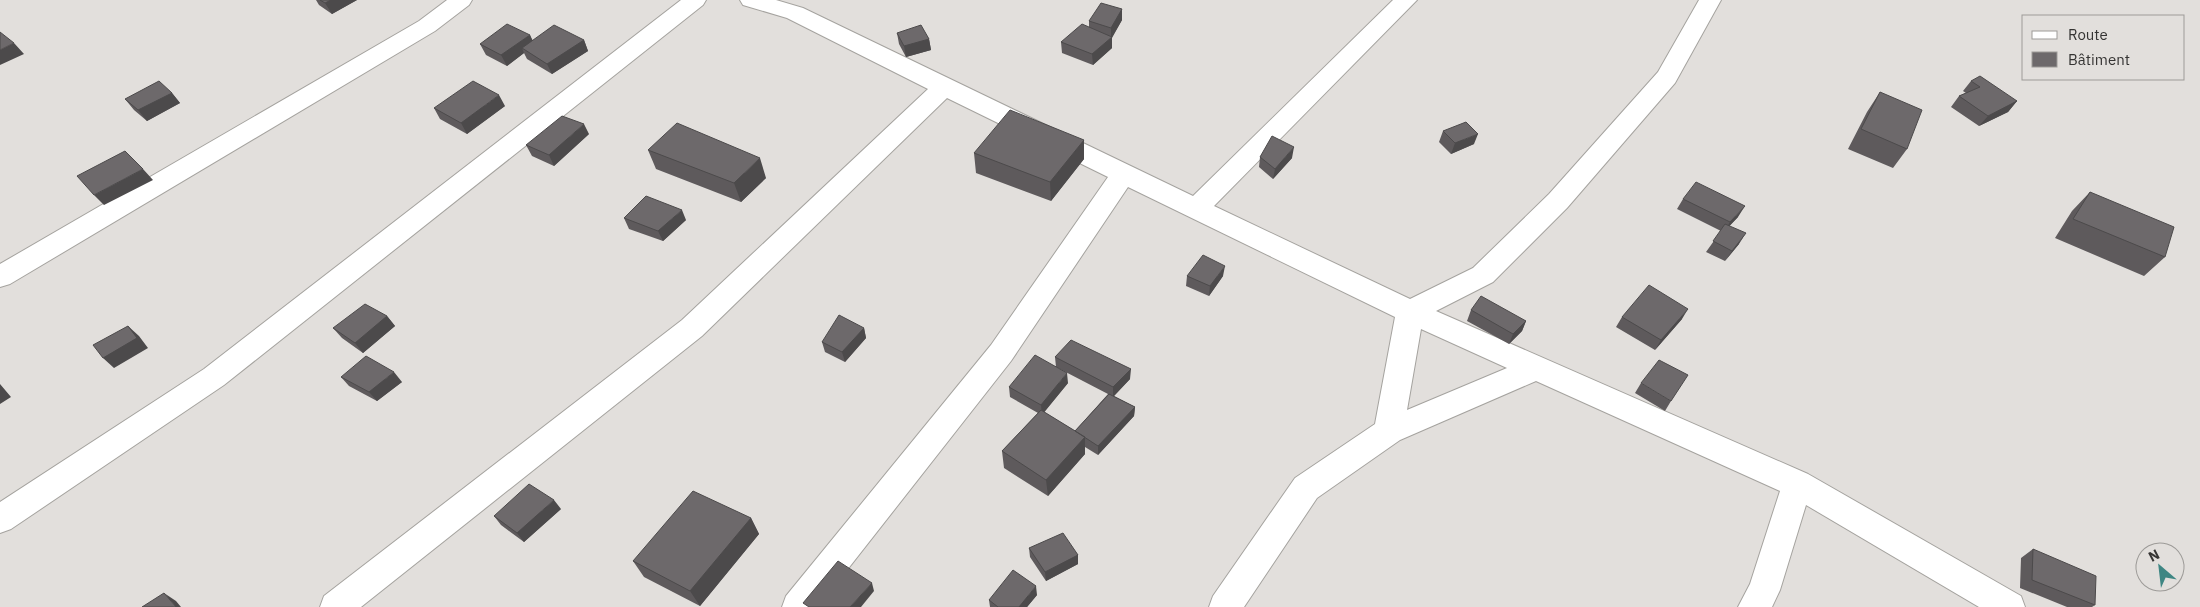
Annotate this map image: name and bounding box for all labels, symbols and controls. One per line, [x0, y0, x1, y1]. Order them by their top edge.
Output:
legend [2022, 15, 2185, 80]
text: Route [2068, 25, 2108, 44]
text: Bâtiment [2068, 50, 2130, 69]
north arrow [2135, 542, 2185, 592]
text: N [2145, 545, 2163, 566]

